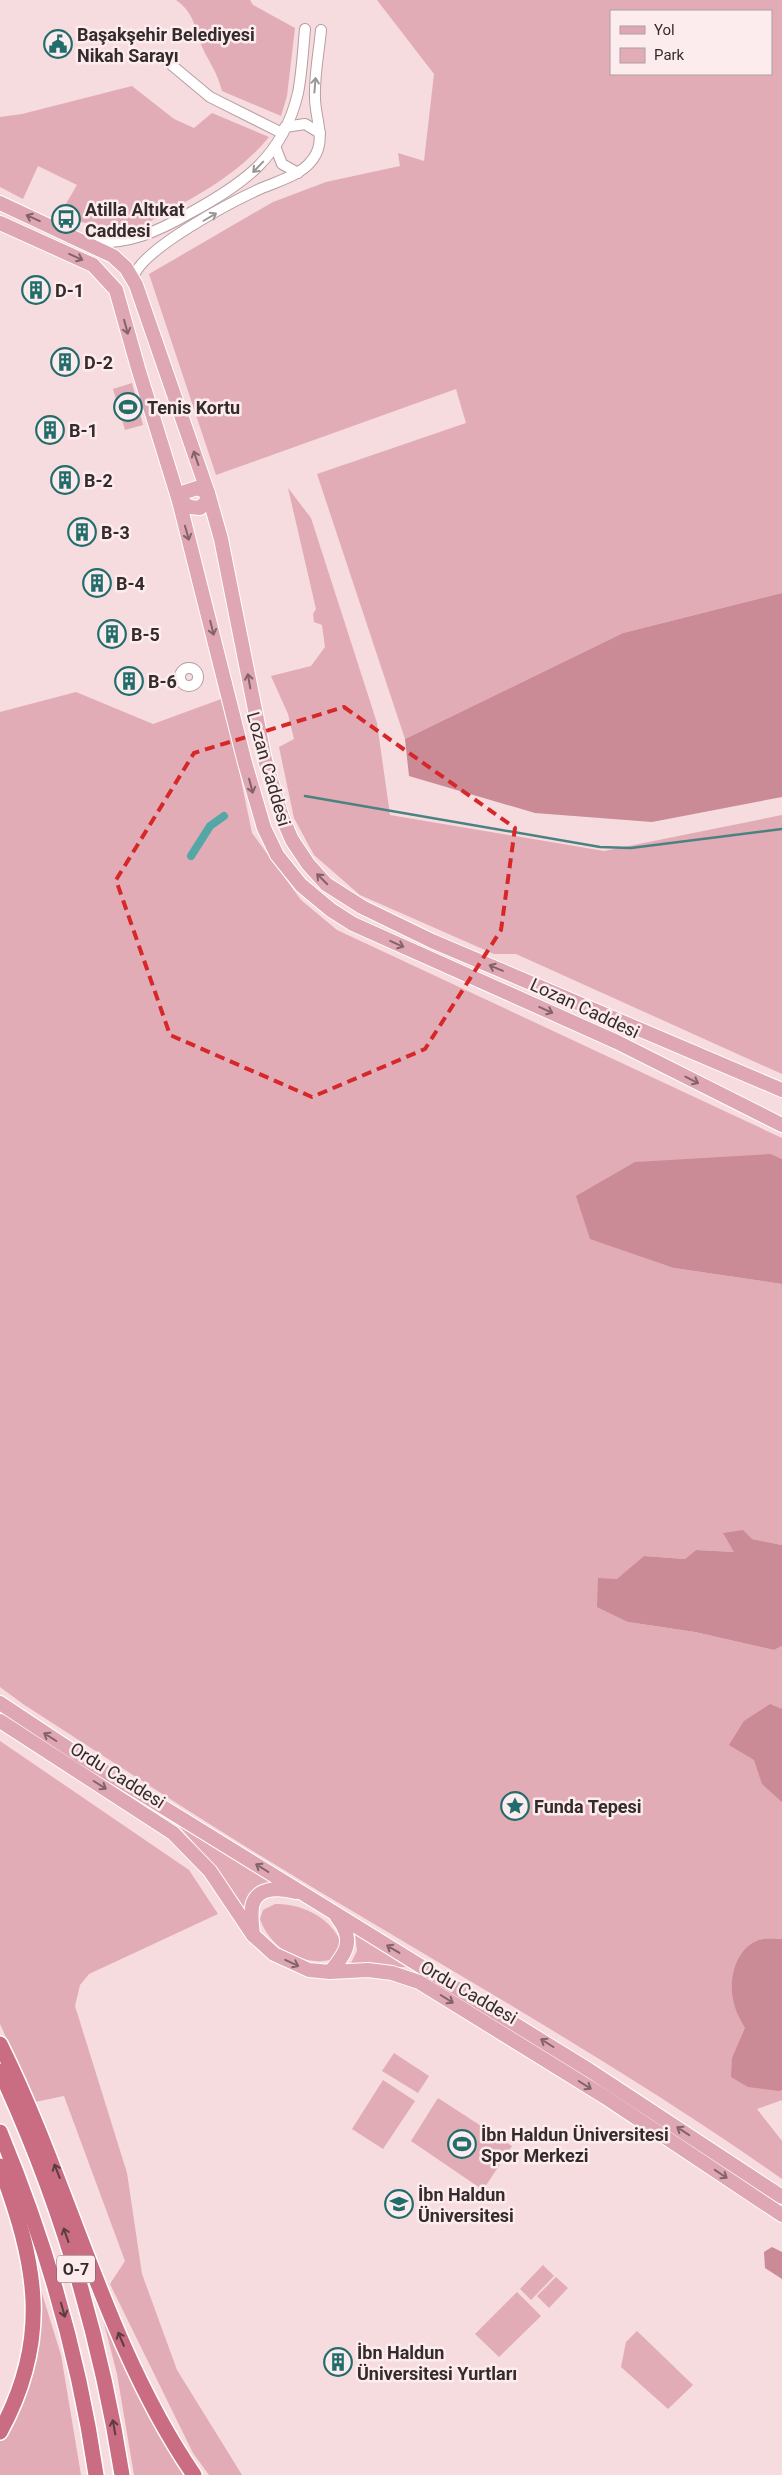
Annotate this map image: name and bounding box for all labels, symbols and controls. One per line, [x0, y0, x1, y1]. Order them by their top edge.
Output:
legend [610, 10, 772, 75]
text: Yol [654, 21, 675, 39]
place label: Başakşehir Belediyesi Nikah Sarayı [77, 24, 255, 66]
public building icon: Başakşehir Belediyesi Nikah Sarayı [43, 29, 73, 59]
text: Park [654, 46, 685, 64]
one-way arrow [311, 77, 320, 93]
one-way arrow [252, 161, 264, 173]
place label: Atilla Altıkat Caddesi [85, 199, 185, 241]
bus stop icon: Atilla Altıkat Caddesi [51, 204, 81, 234]
one-way arrow [203, 211, 217, 221]
one-way arrow [26, 213, 41, 223]
one-way arrow [68, 253, 83, 263]
building icon: D-1 [21, 275, 51, 305]
place label: D-1 [55, 280, 84, 301]
one-way arrow [122, 319, 132, 335]
building icon: D-2 [50, 347, 80, 377]
place label: D-2 [84, 352, 113, 373]
sports icon: Tenis Kortu [113, 392, 143, 422]
place label: Tenis Kortu [147, 397, 240, 418]
building icon: B-1 [35, 415, 65, 445]
place label: B-1 [69, 420, 98, 441]
one-way arrow [190, 451, 200, 467]
building icon: B-2 [50, 465, 80, 495]
place label: B-2 [84, 470, 113, 491]
building icon: B-3 [67, 517, 97, 547]
place label: B-3 [101, 522, 130, 543]
one-way arrow [183, 525, 192, 541]
building icon: B-4 [82, 568, 112, 598]
place label: B-4 [116, 573, 145, 594]
building icon: B-5 [97, 619, 127, 649]
one-way arrow [208, 620, 217, 636]
place label: B-5 [131, 624, 160, 645]
building icon: B-6 [114, 666, 144, 696]
place label: B-6 [148, 671, 177, 692]
one-way arrow [244, 674, 253, 690]
street label: Lozan Caddesi [243, 709, 295, 829]
one-way arrow [247, 777, 256, 793]
one-way arrow [316, 873, 329, 885]
one-way arrow [389, 939, 404, 949]
one-way arrow [489, 962, 504, 972]
street label: Lozan Caddesi [527, 974, 643, 1042]
one-way arrow [538, 1006, 553, 1015]
one-way arrow [685, 1075, 700, 1085]
one-way arrow [43, 1732, 57, 1742]
street label: Ordu Caddesi [67, 1738, 169, 1812]
one-way arrow [92, 1781, 106, 1791]
place icon: Funda Tepesi [500, 1791, 530, 1821]
place label: Funda Tepesi [534, 1796, 642, 1817]
one-way arrow [256, 1863, 270, 1873]
one-way arrow [387, 1943, 401, 1953]
street label: Ordu Caddesi [417, 1956, 521, 2028]
one-way arrow [284, 1959, 299, 1969]
one-way arrow [439, 1994, 453, 2004]
one-way arrow [540, 2038, 554, 2048]
one-way arrow [577, 2080, 591, 2090]
place label: İbn Haldun Üniversitesi Spor Merkezi [481, 2124, 669, 2166]
one-way arrow [676, 2126, 690, 2137]
sports icon: İbn Haldun Üniversitesi Spor Merkezi [447, 2129, 477, 2159]
one-way arrow [51, 2164, 60, 2179]
one-way arrow [713, 2169, 727, 2179]
place label: İbn Haldun Üniversitesi [418, 2184, 514, 2226]
school or university icon: İbn Haldun Üniversitesi [384, 2189, 414, 2219]
one-way arrow [61, 2228, 70, 2244]
road number: O-7 [57, 2256, 95, 2282]
one-way arrow [58, 2302, 68, 2318]
one-way arrow [116, 2332, 126, 2347]
place label: İbn Haldun Üniversitesi Yurtları [357, 2342, 517, 2384]
building icon: İbn Haldun Üniversitesi Yurtları [323, 2347, 353, 2377]
one-way arrow [108, 2419, 118, 2435]

